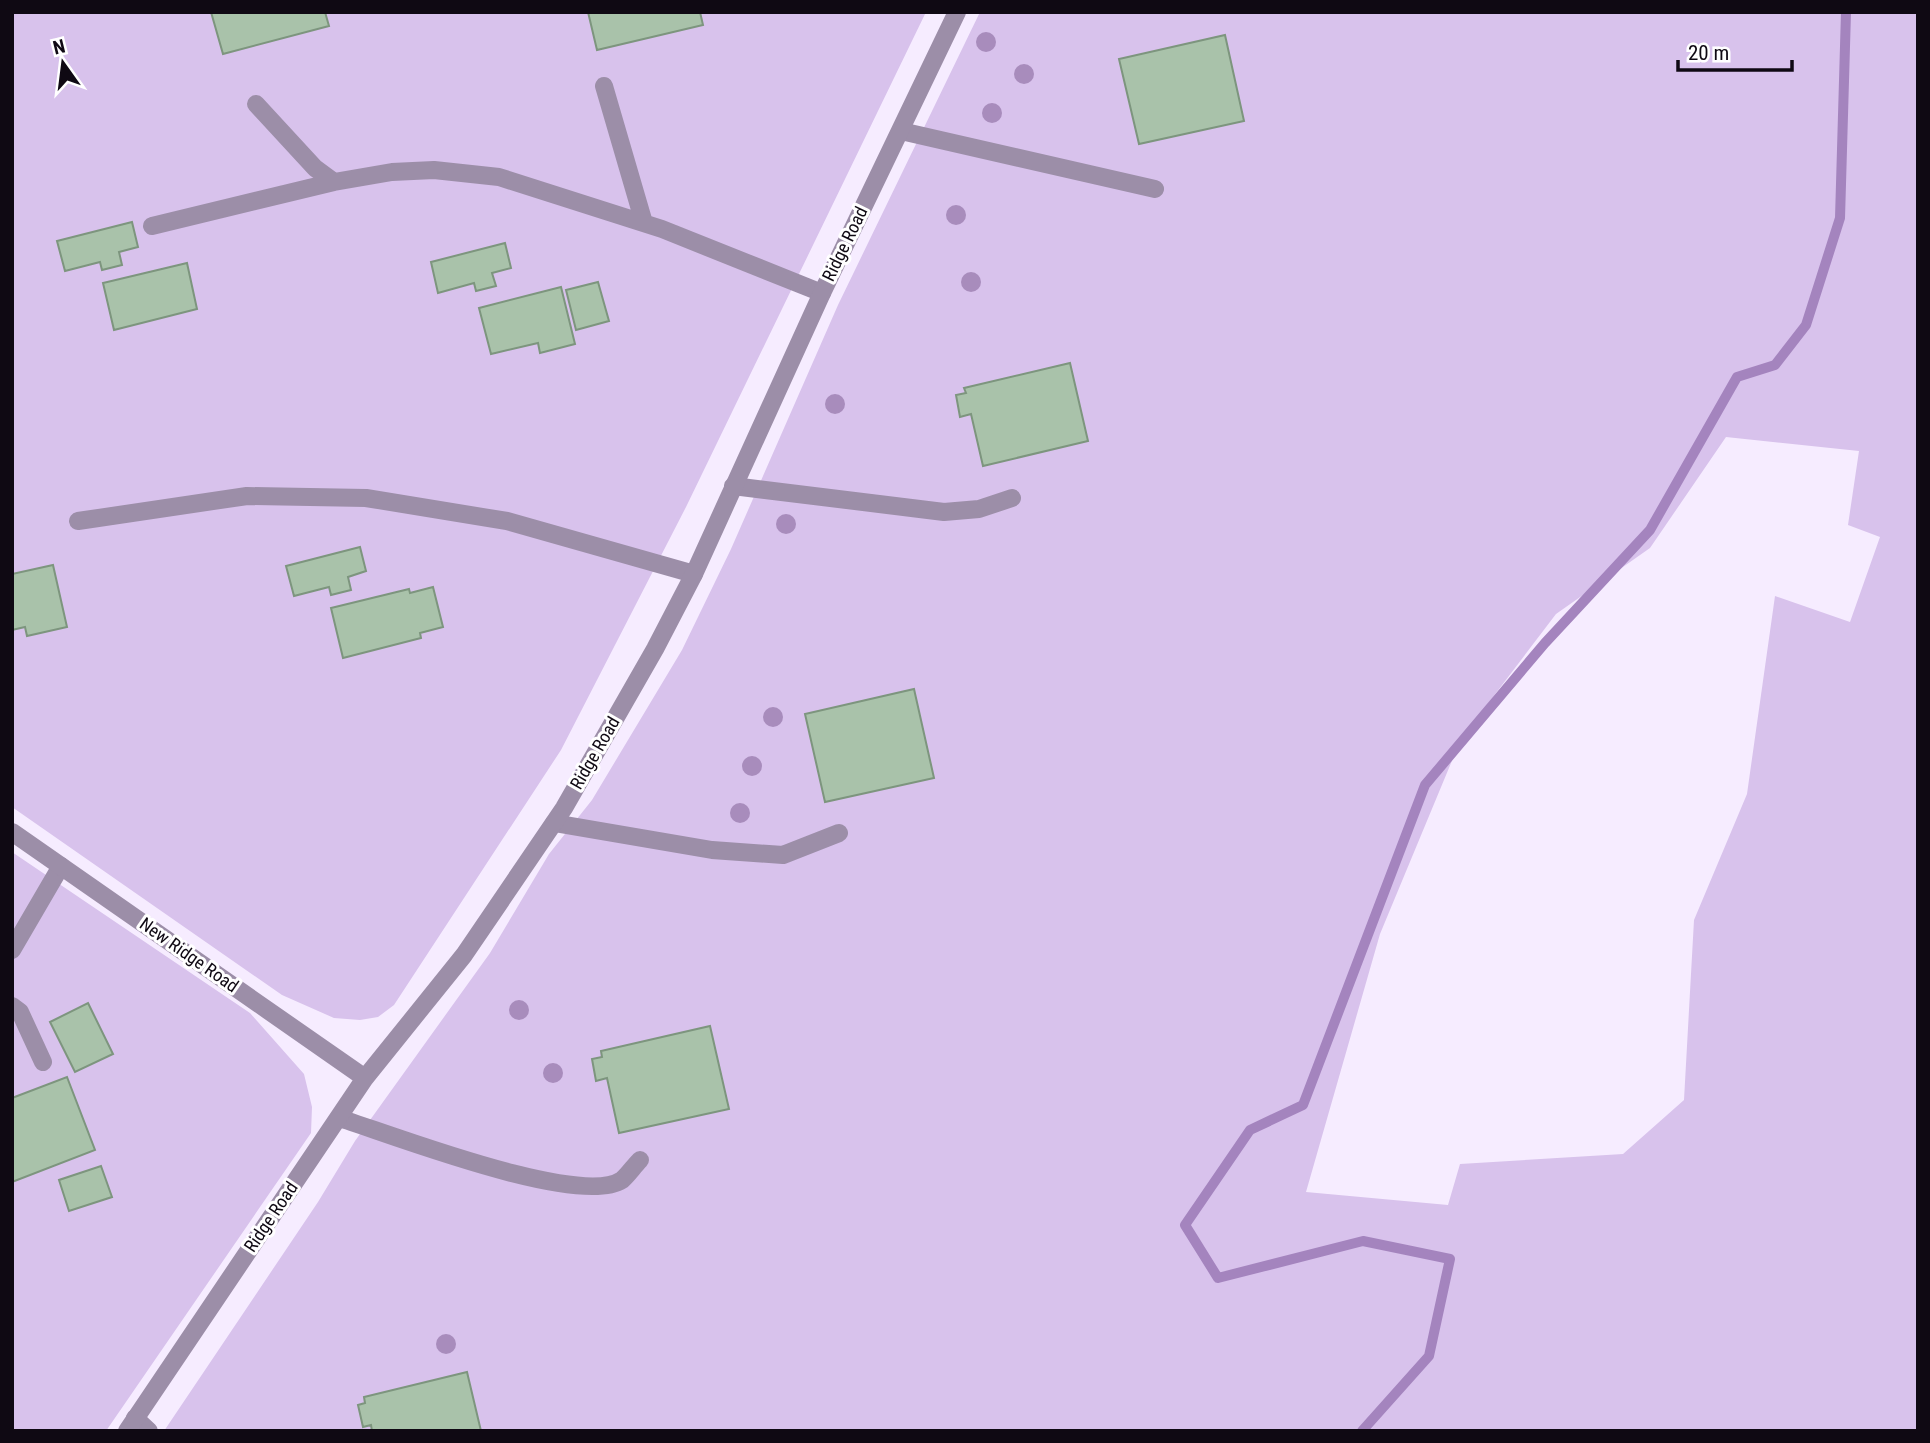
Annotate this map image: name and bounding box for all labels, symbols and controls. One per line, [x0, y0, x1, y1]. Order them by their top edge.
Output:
north arrow [28, 28, 98, 98]
scale bar [1678, 28, 1792, 72]
text: N [51, 34, 67, 60]
text: 20 m [1688, 41, 1729, 65]
street label: Ridge Road [818, 203, 872, 284]
street label: Ridge Road [565, 713, 624, 793]
street label: New Ridge Road [136, 913, 243, 996]
street label: Ridge Road [239, 1178, 302, 1256]

